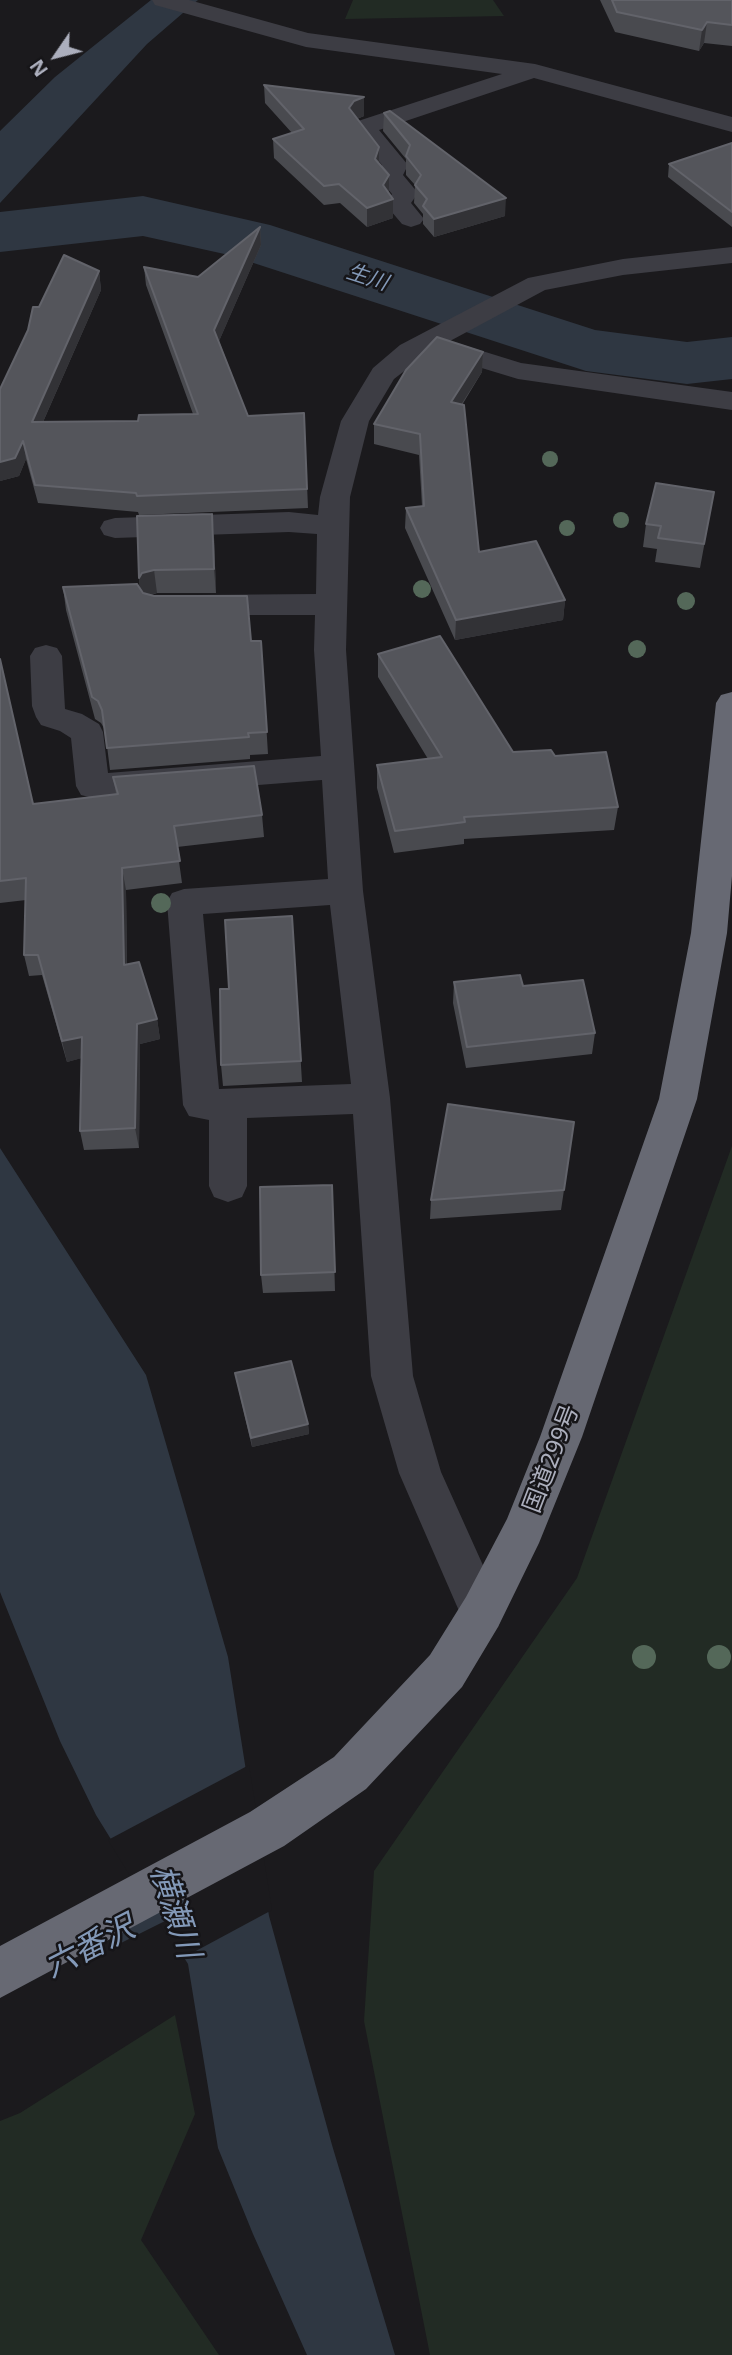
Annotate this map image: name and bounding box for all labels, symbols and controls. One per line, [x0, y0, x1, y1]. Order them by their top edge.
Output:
north arrow [21, 21, 91, 91]
text: N [24, 54, 54, 82]
water label: 生川 [343, 260, 391, 296]
street label: 国道299号 [518, 1401, 586, 1517]
water label: 横瀬川 [141, 1860, 207, 1964]
water label: 六番沢 [39, 1909, 141, 1987]

